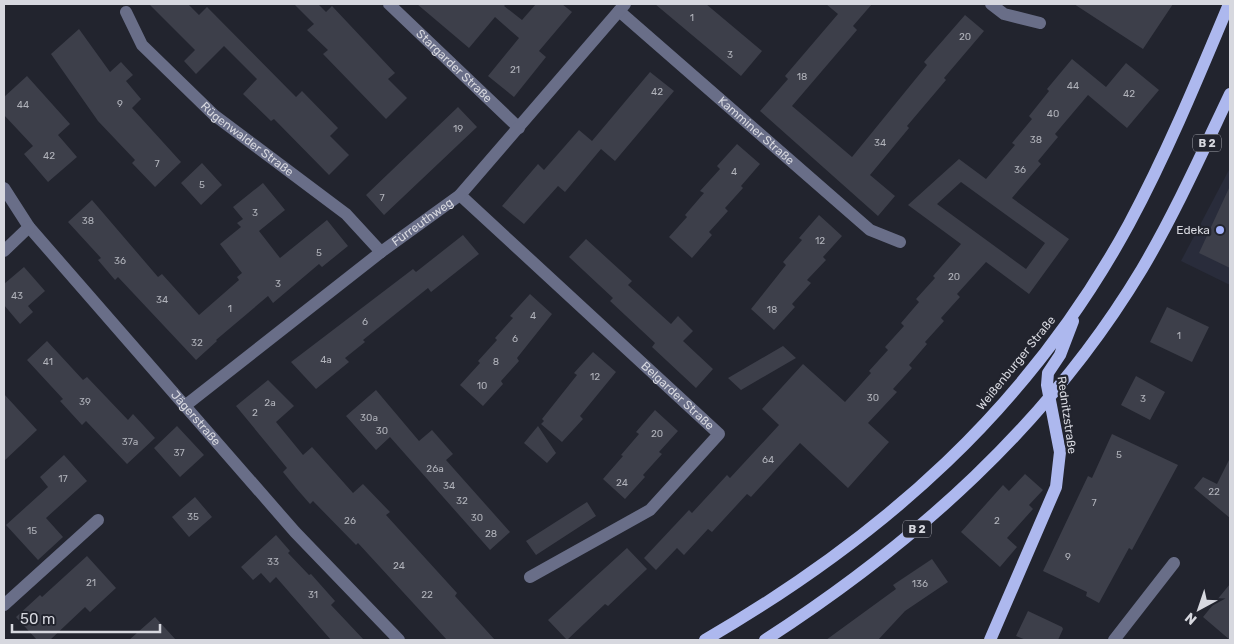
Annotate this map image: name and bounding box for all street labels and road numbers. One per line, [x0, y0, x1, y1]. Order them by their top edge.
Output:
street label: Stargarder Straße [413, 27, 495, 106]
street label: Kamminer Straße [715, 94, 797, 168]
street label: Rügenwalder Straße [198, 99, 297, 179]
road number: B 2 [1193, 134, 1221, 152]
street label: Fürreuthweg [389, 195, 456, 249]
street label: Weißenburger Straße [974, 313, 1058, 413]
street label: Belgarder Straße [638, 359, 717, 433]
street label: Rednitzstraße [1055, 375, 1079, 455]
street label: Jägerstraße [168, 388, 224, 449]
road number: B 2 [903, 520, 931, 538]

